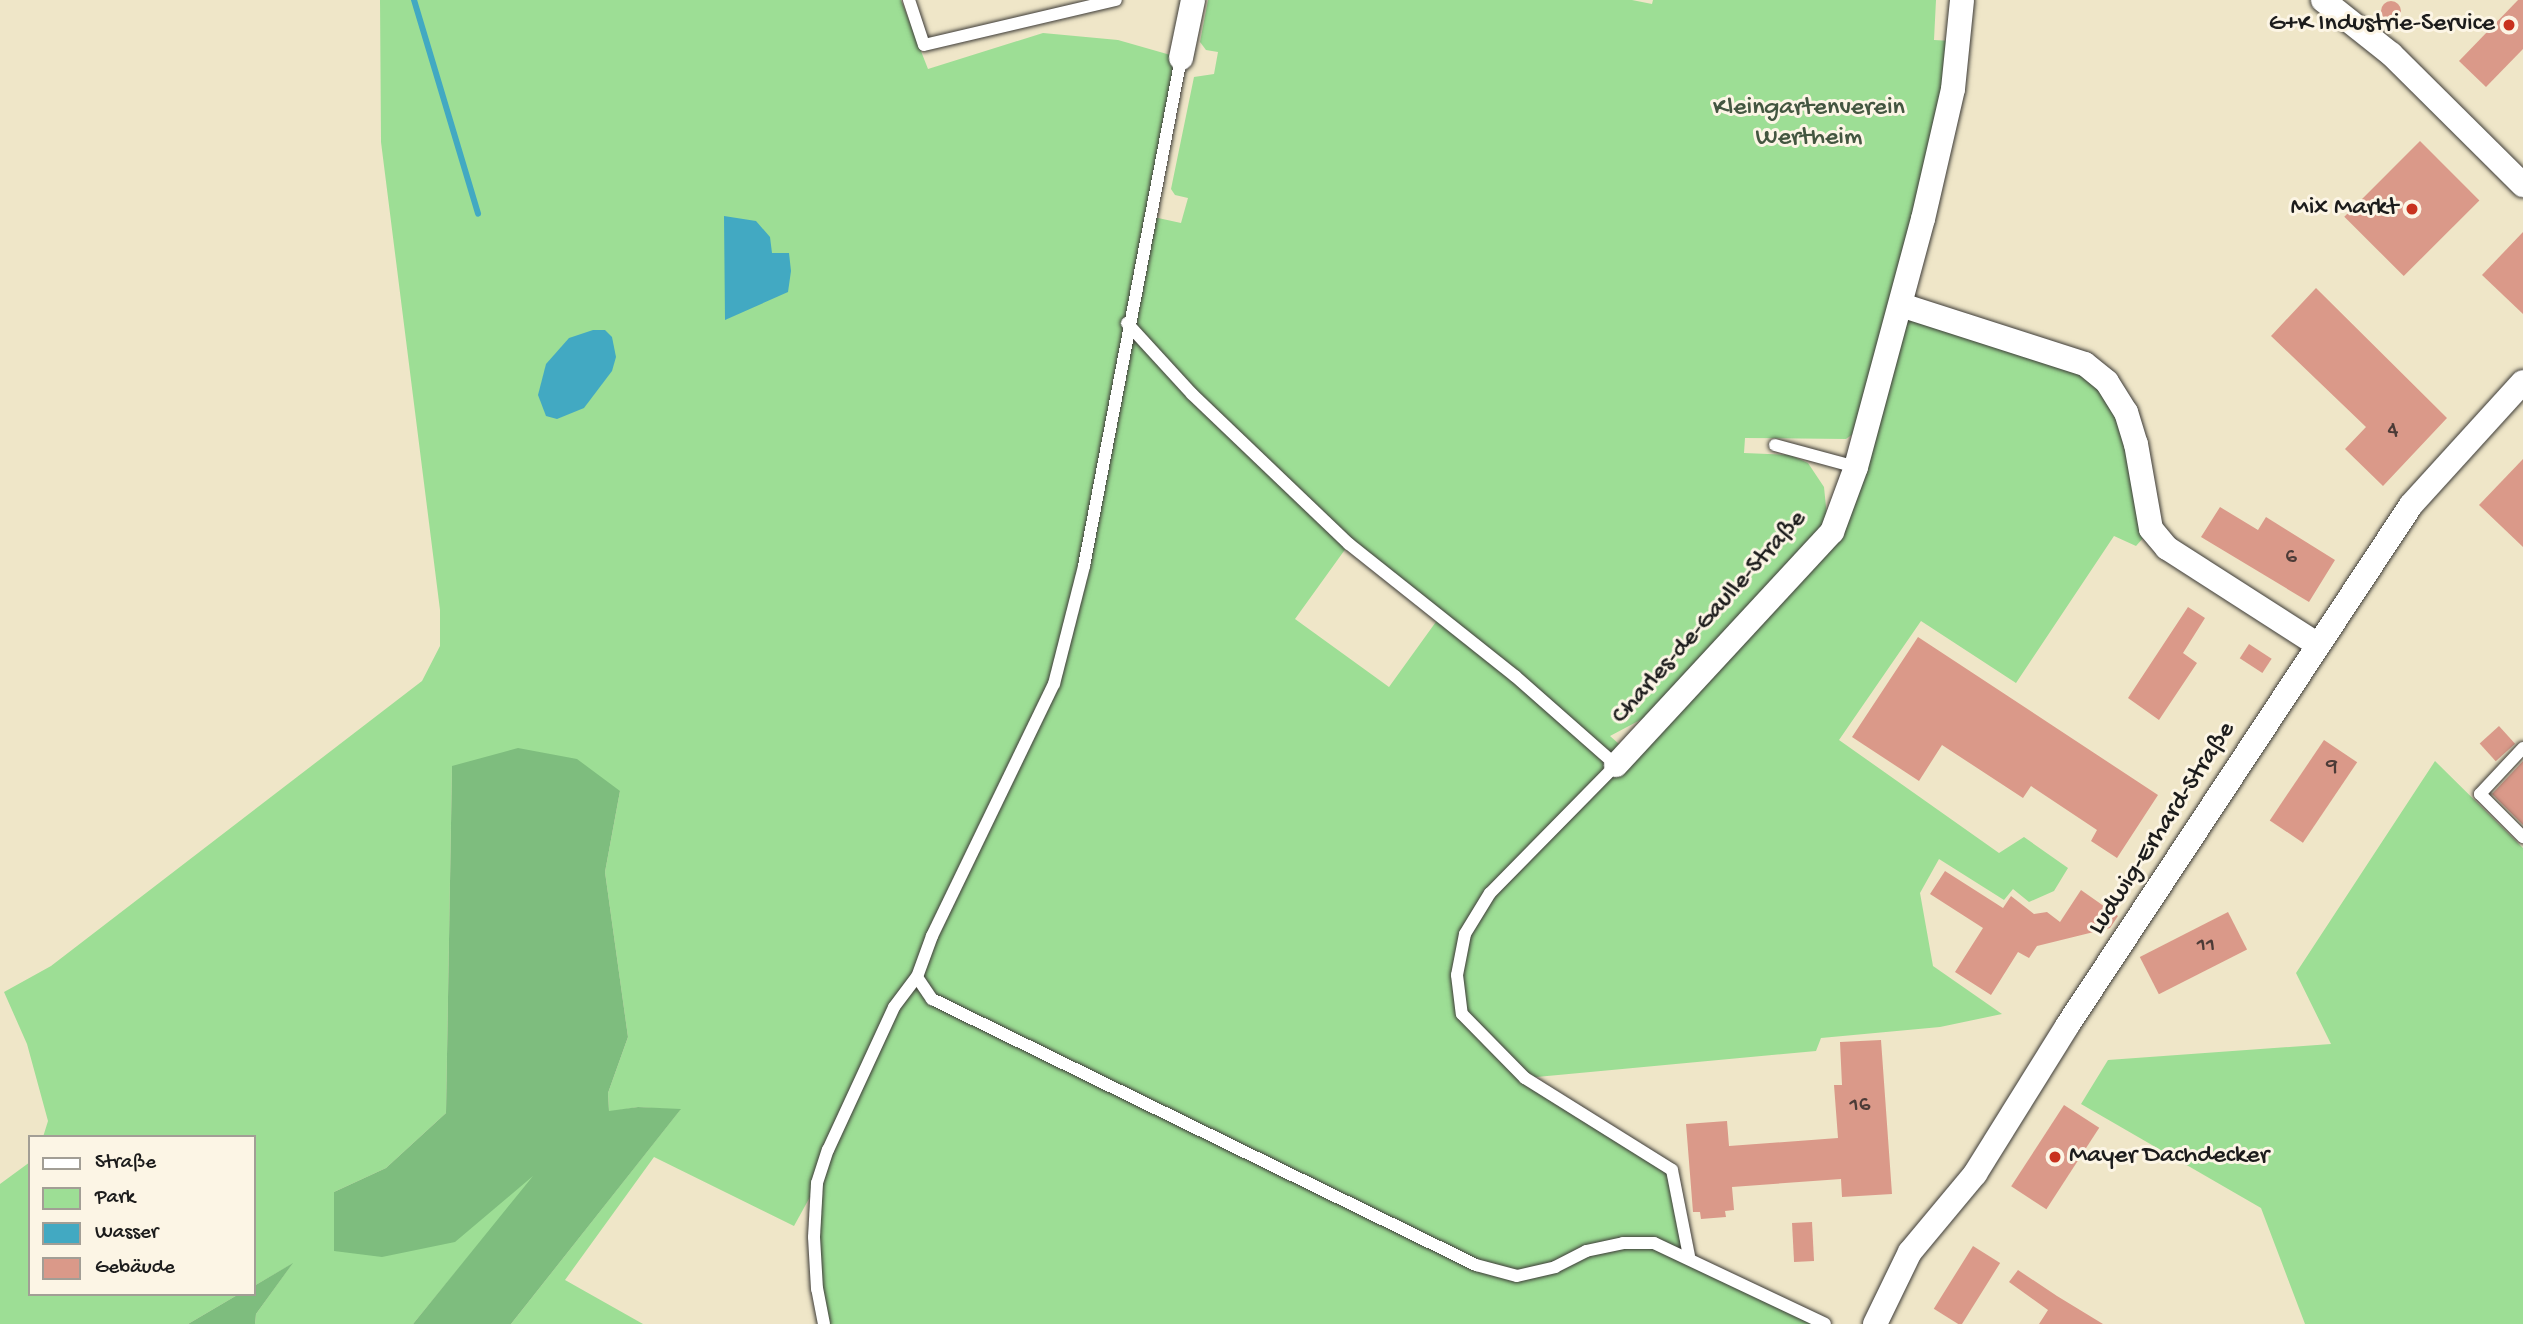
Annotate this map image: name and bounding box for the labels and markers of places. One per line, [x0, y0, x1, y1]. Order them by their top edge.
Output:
place label: G+K Industrie-Service [2269, 9, 2495, 41]
marker: G+K Industrie-Service [2501, 17, 2517, 33]
place label: Mix Markt [2291, 193, 2398, 225]
marker: Mix Markt [2404, 201, 2420, 217]
place label: Mayer Dachdecker [2069, 1141, 2269, 1173]
marker: Mayer Dachdecker [2047, 1149, 2063, 1165]

